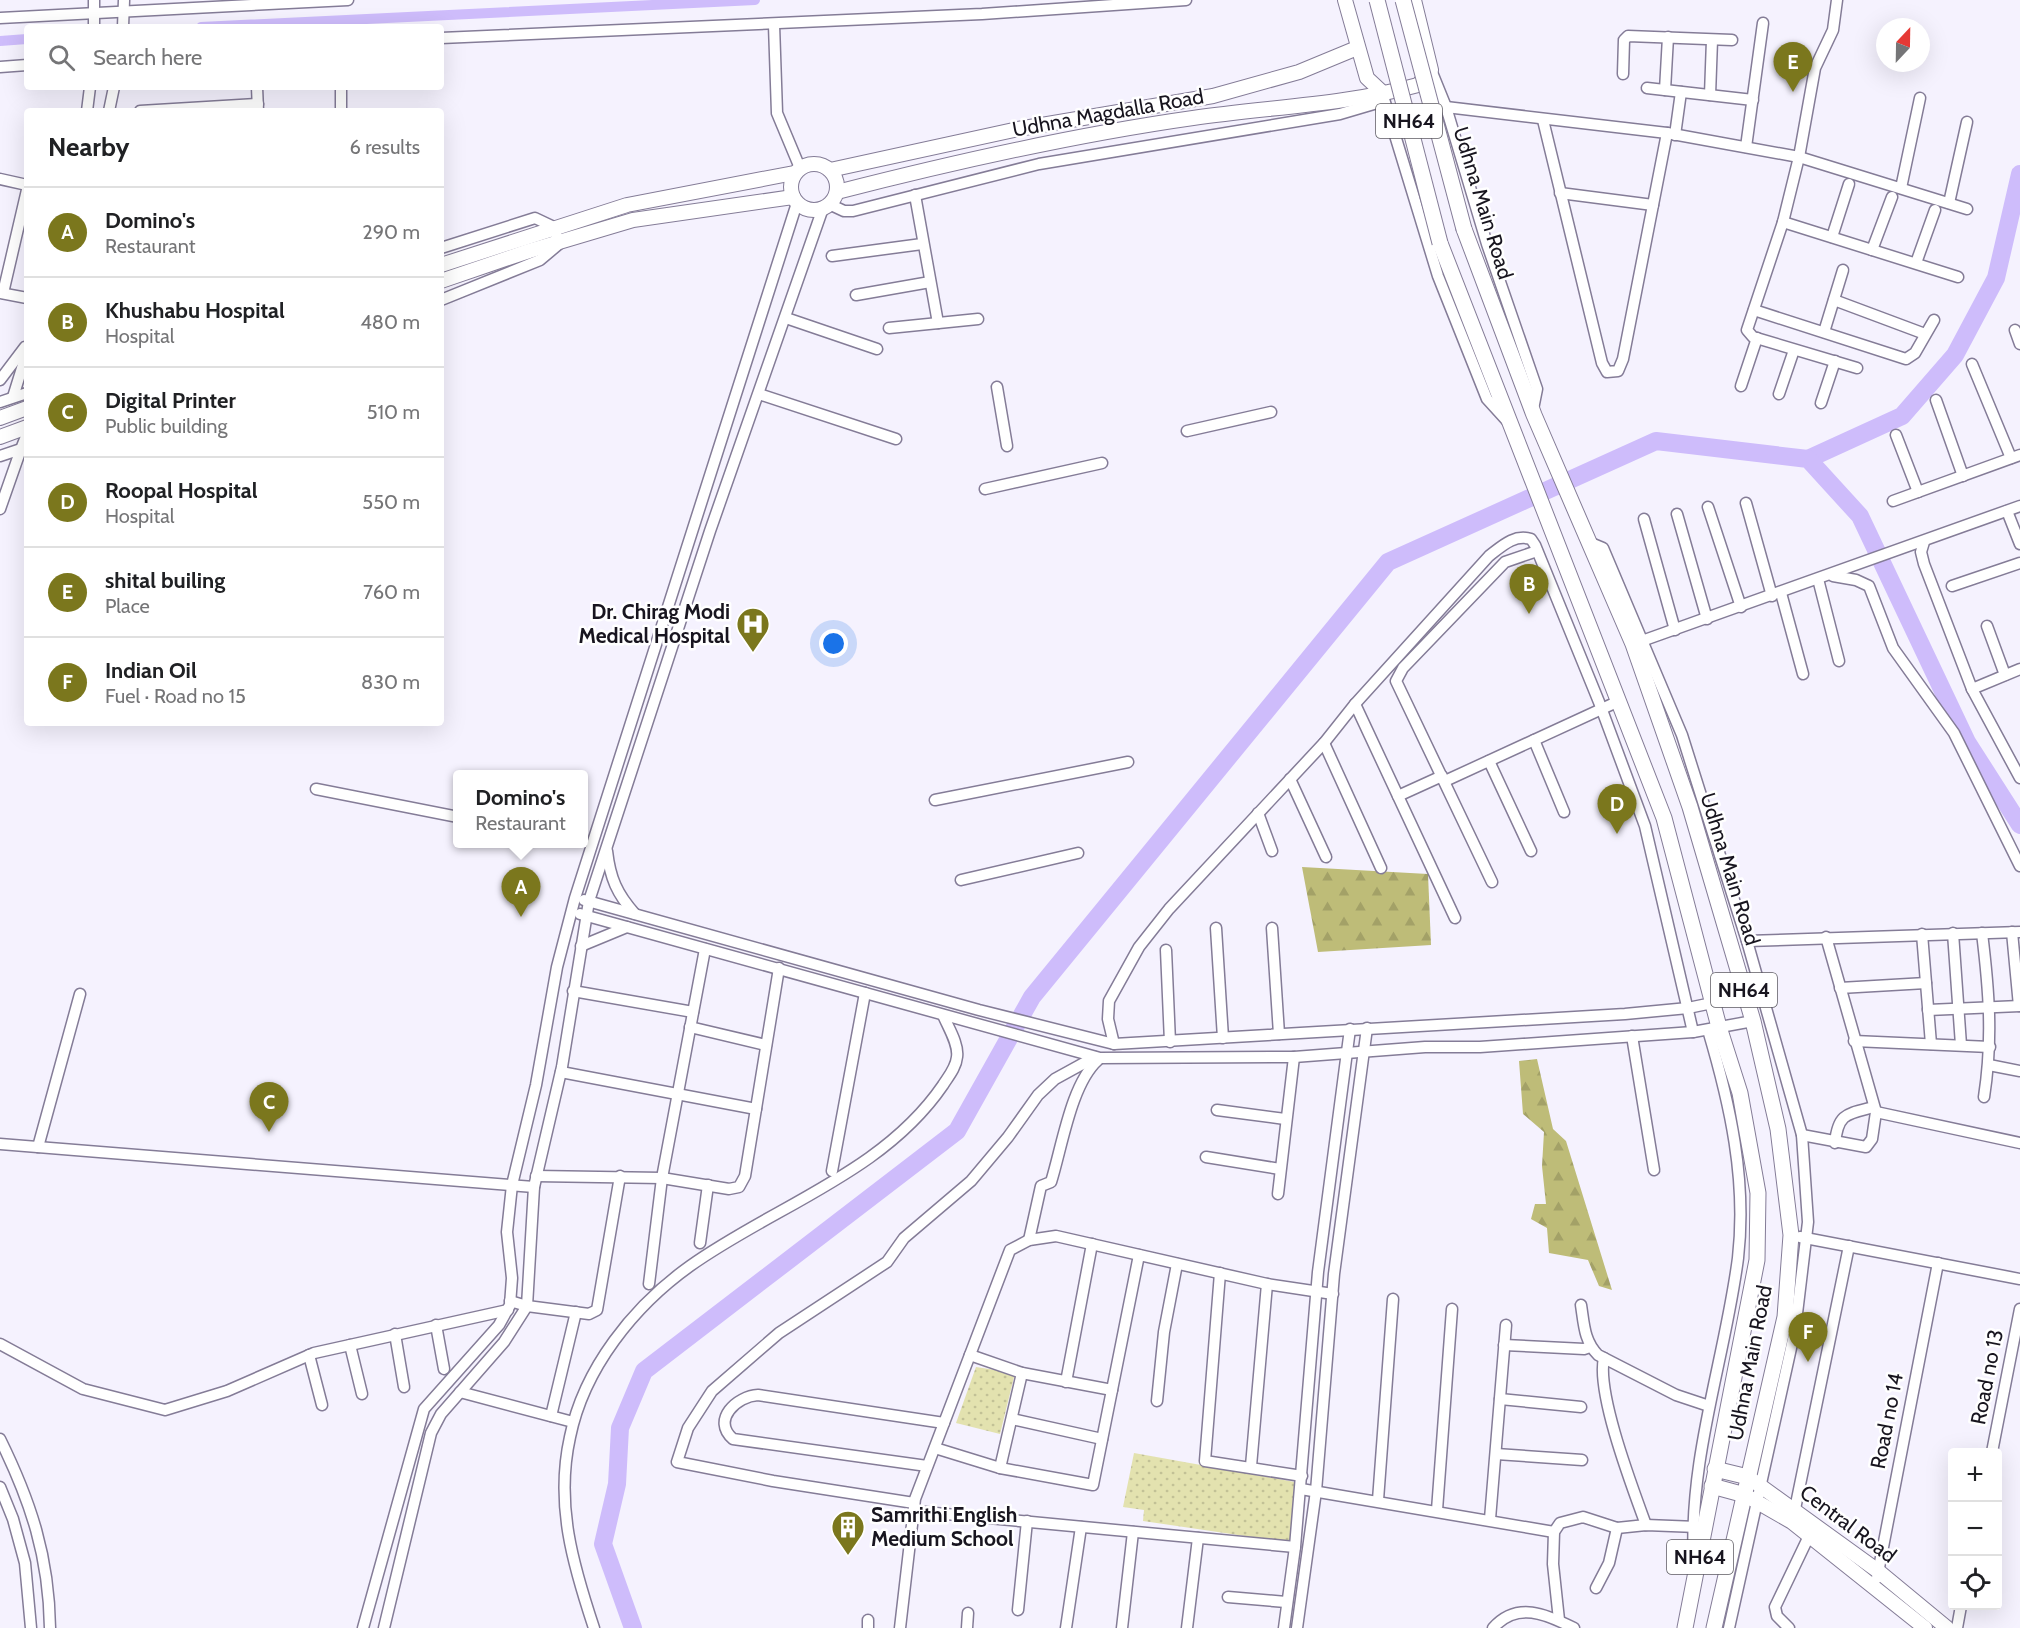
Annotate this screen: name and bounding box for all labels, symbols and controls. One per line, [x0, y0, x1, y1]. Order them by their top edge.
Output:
north arrow [1876, 18, 1930, 72]
search box [24, 24, 444, 90]
icon: search [45, 41, 78, 74]
pin: E [1774, 42, 1812, 92]
text: Search here [93, 44, 202, 71]
street label: Udhna Magdalla Road [1010, 83, 1206, 142]
road number: NH64 [1376, 104, 1442, 138]
street label: Udhna Main Road [1448, 124, 1519, 282]
text: Nearby [48, 131, 129, 163]
text: 6 results [349, 135, 420, 159]
text: Domino's [105, 207, 195, 234]
text: A [61, 220, 74, 244]
text: 290 m [362, 220, 420, 244]
text: Restaurant [105, 234, 196, 258]
text: Khushabu Hospital [105, 297, 285, 324]
text: B [61, 310, 74, 334]
text: 480 m [360, 310, 420, 334]
text: Hospital [105, 324, 175, 348]
text: Digital Printer [105, 387, 236, 414]
text: C [61, 400, 74, 424]
text: 510 m [367, 400, 420, 424]
text: Public building [105, 414, 227, 438]
text: Roopal Hospital [105, 477, 257, 504]
text: D [60, 490, 75, 514]
text: 550 m [362, 490, 420, 514]
text: Hospital [105, 504, 175, 528]
pin: B [1510, 564, 1549, 614]
text: shital builing [105, 567, 225, 594]
text: E [62, 580, 73, 604]
text: 760 m [363, 580, 420, 604]
text: Place [105, 594, 150, 618]
place label: Dr. Chirag Modi Medical Hospital [579, 599, 730, 648]
hospital icon: Dr. Chirag Modi Medical Hospital [735, 606, 771, 653]
your location [819, 629, 848, 658]
text: Indian Oil [105, 657, 197, 684]
text: F [62, 670, 73, 694]
text: 830 m [361, 670, 420, 694]
text: Fuel · Road no 15 [105, 684, 246, 708]
popup [453, 770, 588, 848]
text: Domino's [475, 784, 565, 811]
pin: D [1598, 784, 1636, 834]
street label: Udhna Main Road [1695, 790, 1766, 948]
text: Restaurant [475, 811, 566, 835]
pin: A [502, 868, 540, 917]
road number: NH64 [1711, 973, 1777, 1007]
pin: C [250, 1082, 288, 1132]
street label: Udhna Main Road [1722, 1283, 1777, 1443]
pin: F [1788, 1312, 1828, 1362]
street label: Road no 13 [1965, 1327, 2008, 1427]
street label: Road no 14 [1865, 1371, 1908, 1471]
map controls [1948, 1448, 2002, 1610]
button: + [1948, 1448, 2002, 1502]
street label: Central Road [1795, 1479, 1901, 1568]
place label: Samrithi English Medium School [871, 1502, 1017, 1551]
button: − [1948, 1502, 2002, 1556]
building icon: Samrithi English Medium School [830, 1509, 866, 1556]
road number: NH64 [1667, 1540, 1733, 1574]
button: locate [1948, 1556, 2002, 1610]

